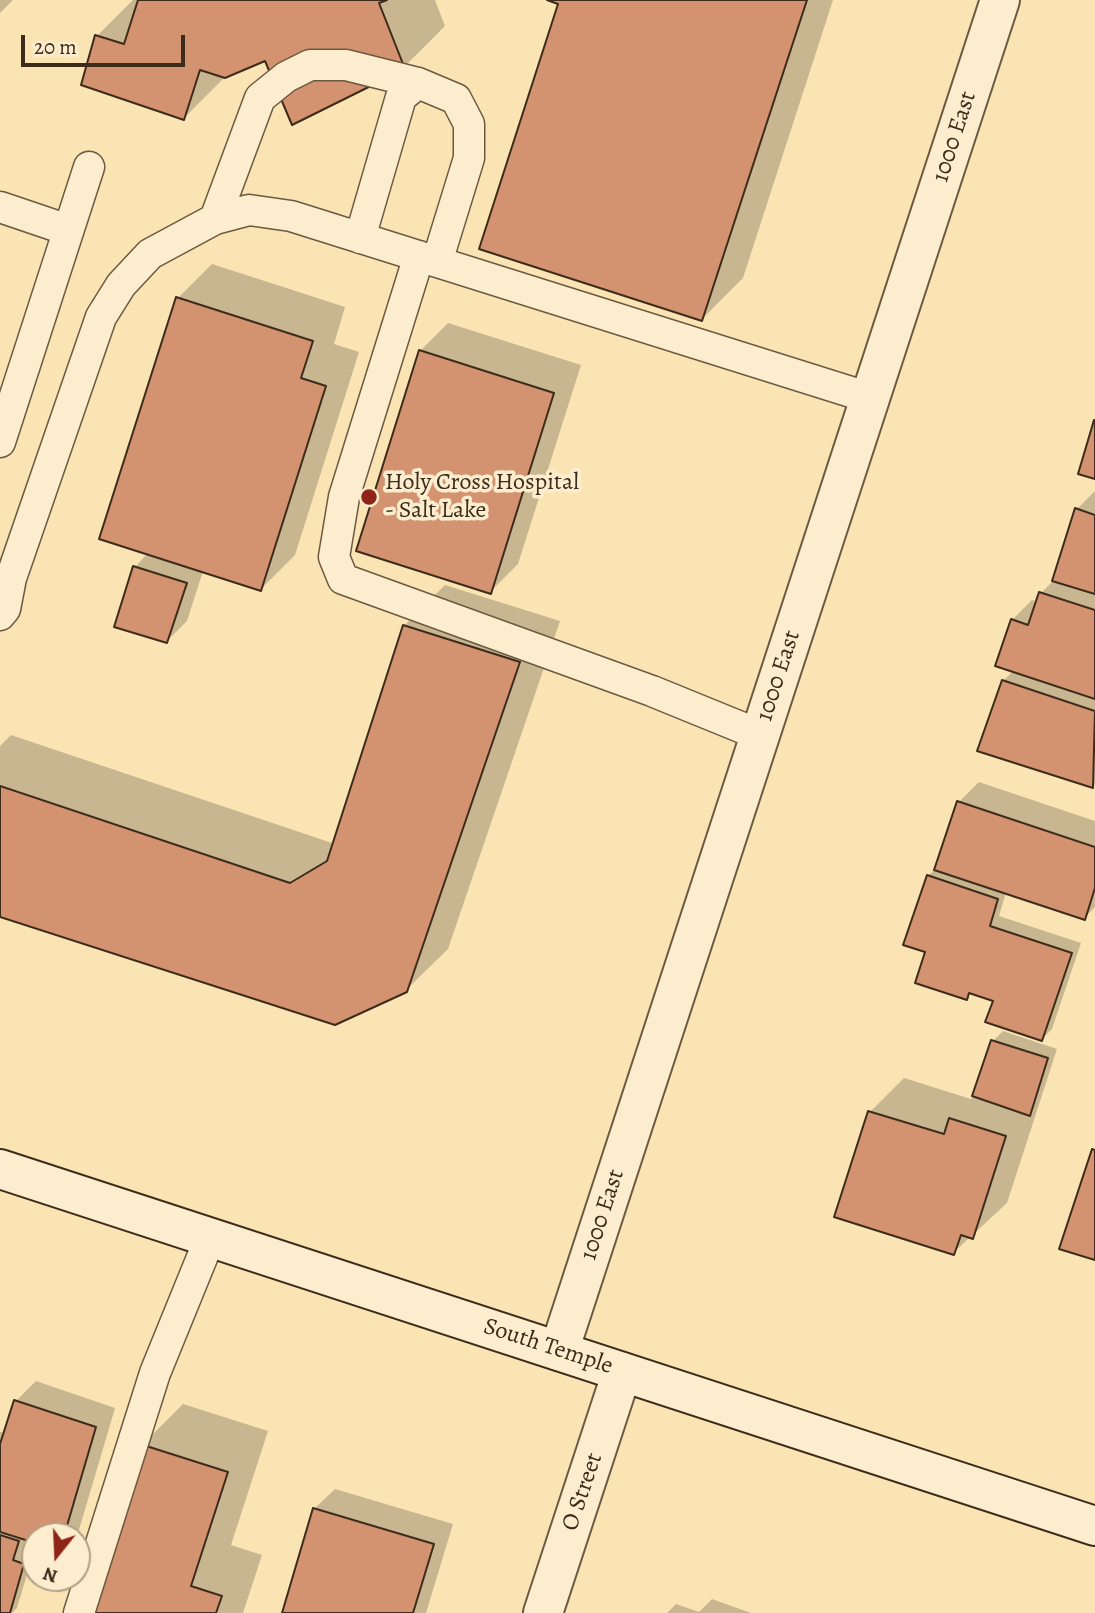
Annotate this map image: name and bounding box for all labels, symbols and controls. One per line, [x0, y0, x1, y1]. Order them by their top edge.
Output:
scale bar [24, 21, 189, 65]
text: 20 m [34, 33, 77, 61]
street label: 1000 East [927, 88, 983, 186]
place label: Holy Cross Hospital - Salt Lake [385, 469, 579, 525]
marker: Holy Cross Hospital - Salt Lake [359, 487, 379, 507]
street label: 1000 East [751, 627, 807, 725]
street label: 1000 East [575, 1166, 631, 1264]
street label: South Temple [480, 1313, 616, 1381]
street label: O Street [556, 1449, 610, 1535]
north arrow [21, 1522, 91, 1592]
text: N [40, 1561, 61, 1590]

